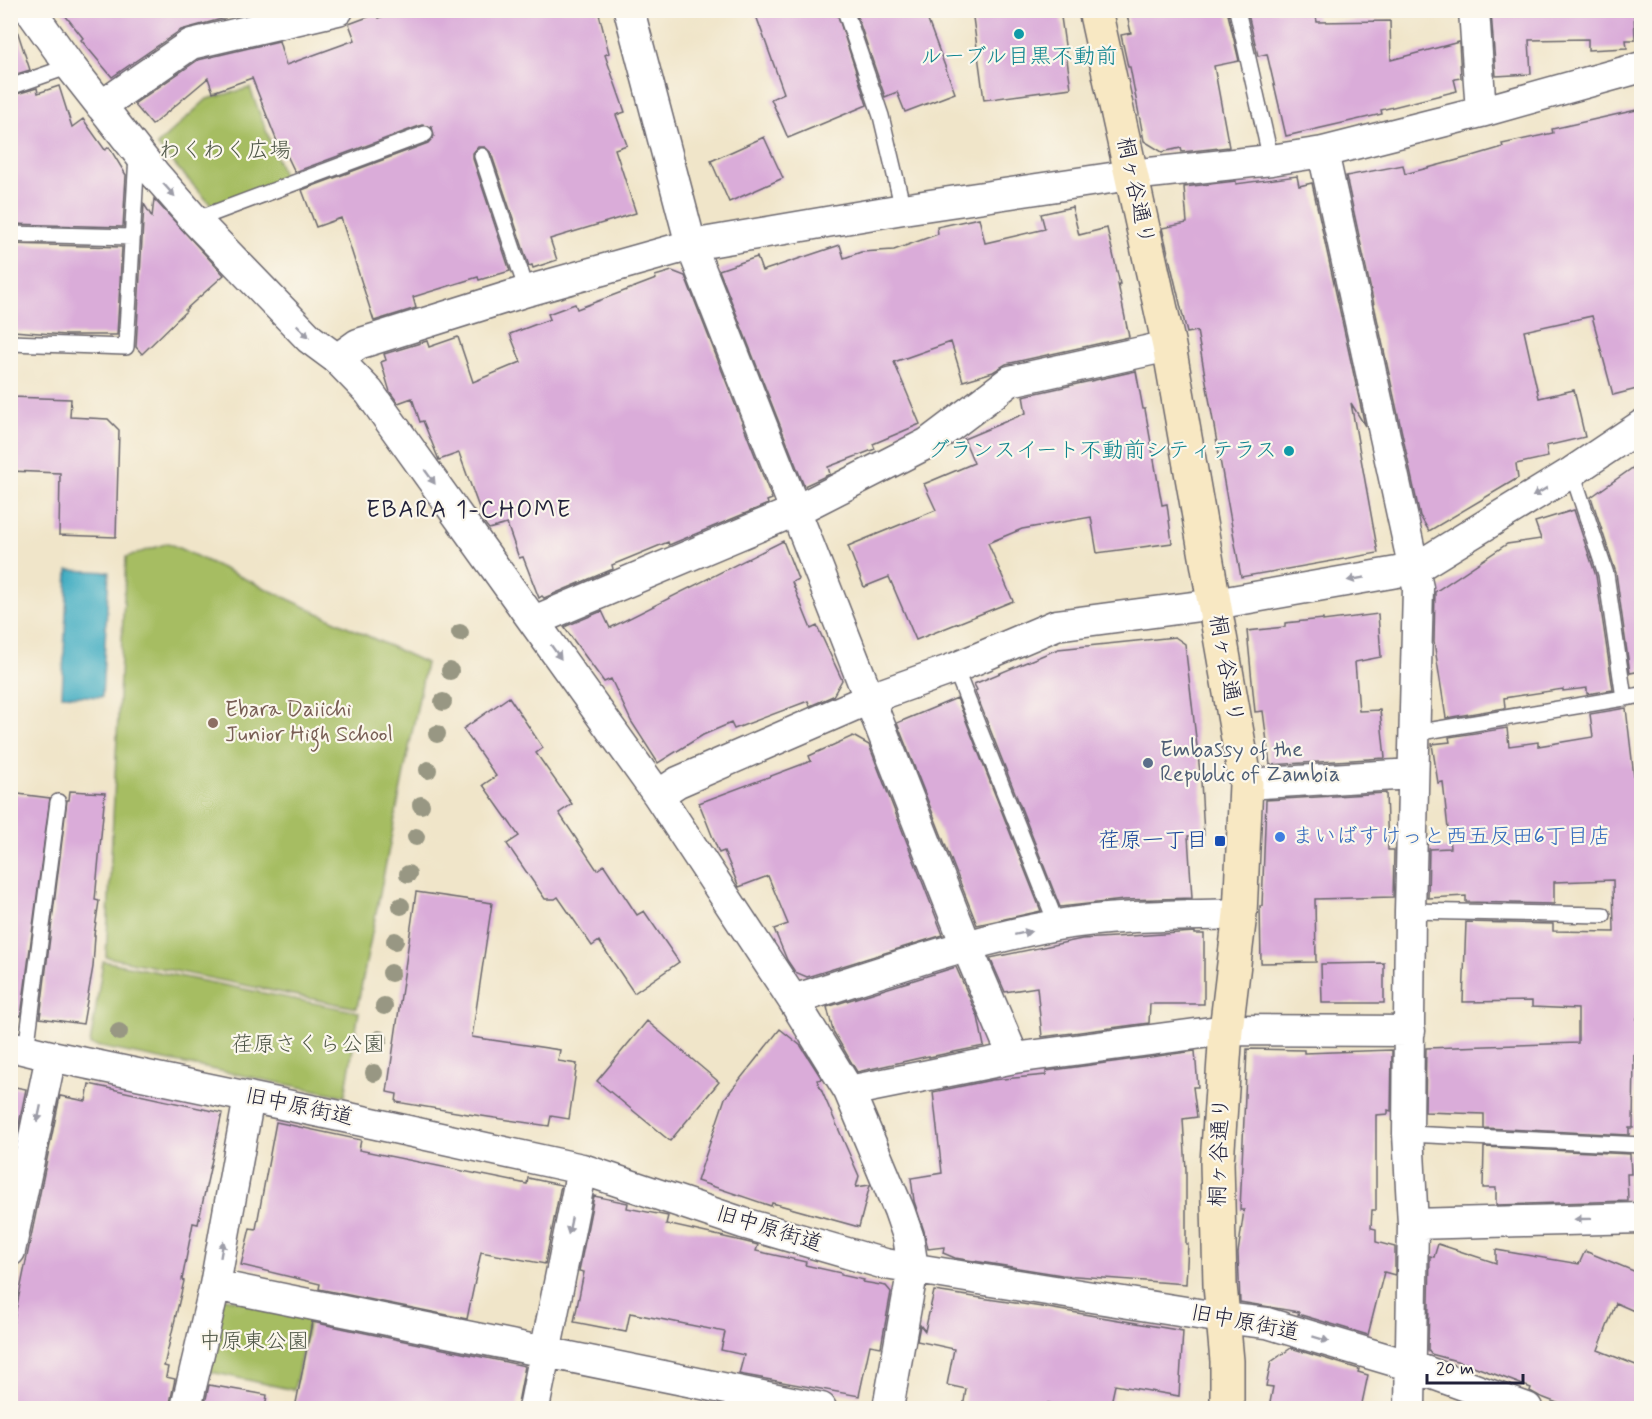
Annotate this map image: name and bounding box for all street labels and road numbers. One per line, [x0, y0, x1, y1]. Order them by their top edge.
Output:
street label: 桐ヶ谷通り [1110, 134, 1160, 248]
street label: 桐ヶ谷通り [1203, 612, 1249, 726]
street label: 旧中原街道 [242, 1082, 356, 1132]
street label: 桐ヶ谷通り [1204, 1097, 1236, 1207]
street label: 旧中原街道 [712, 1200, 826, 1258]
street label: 旧中原街道 [1188, 1299, 1302, 1347]

